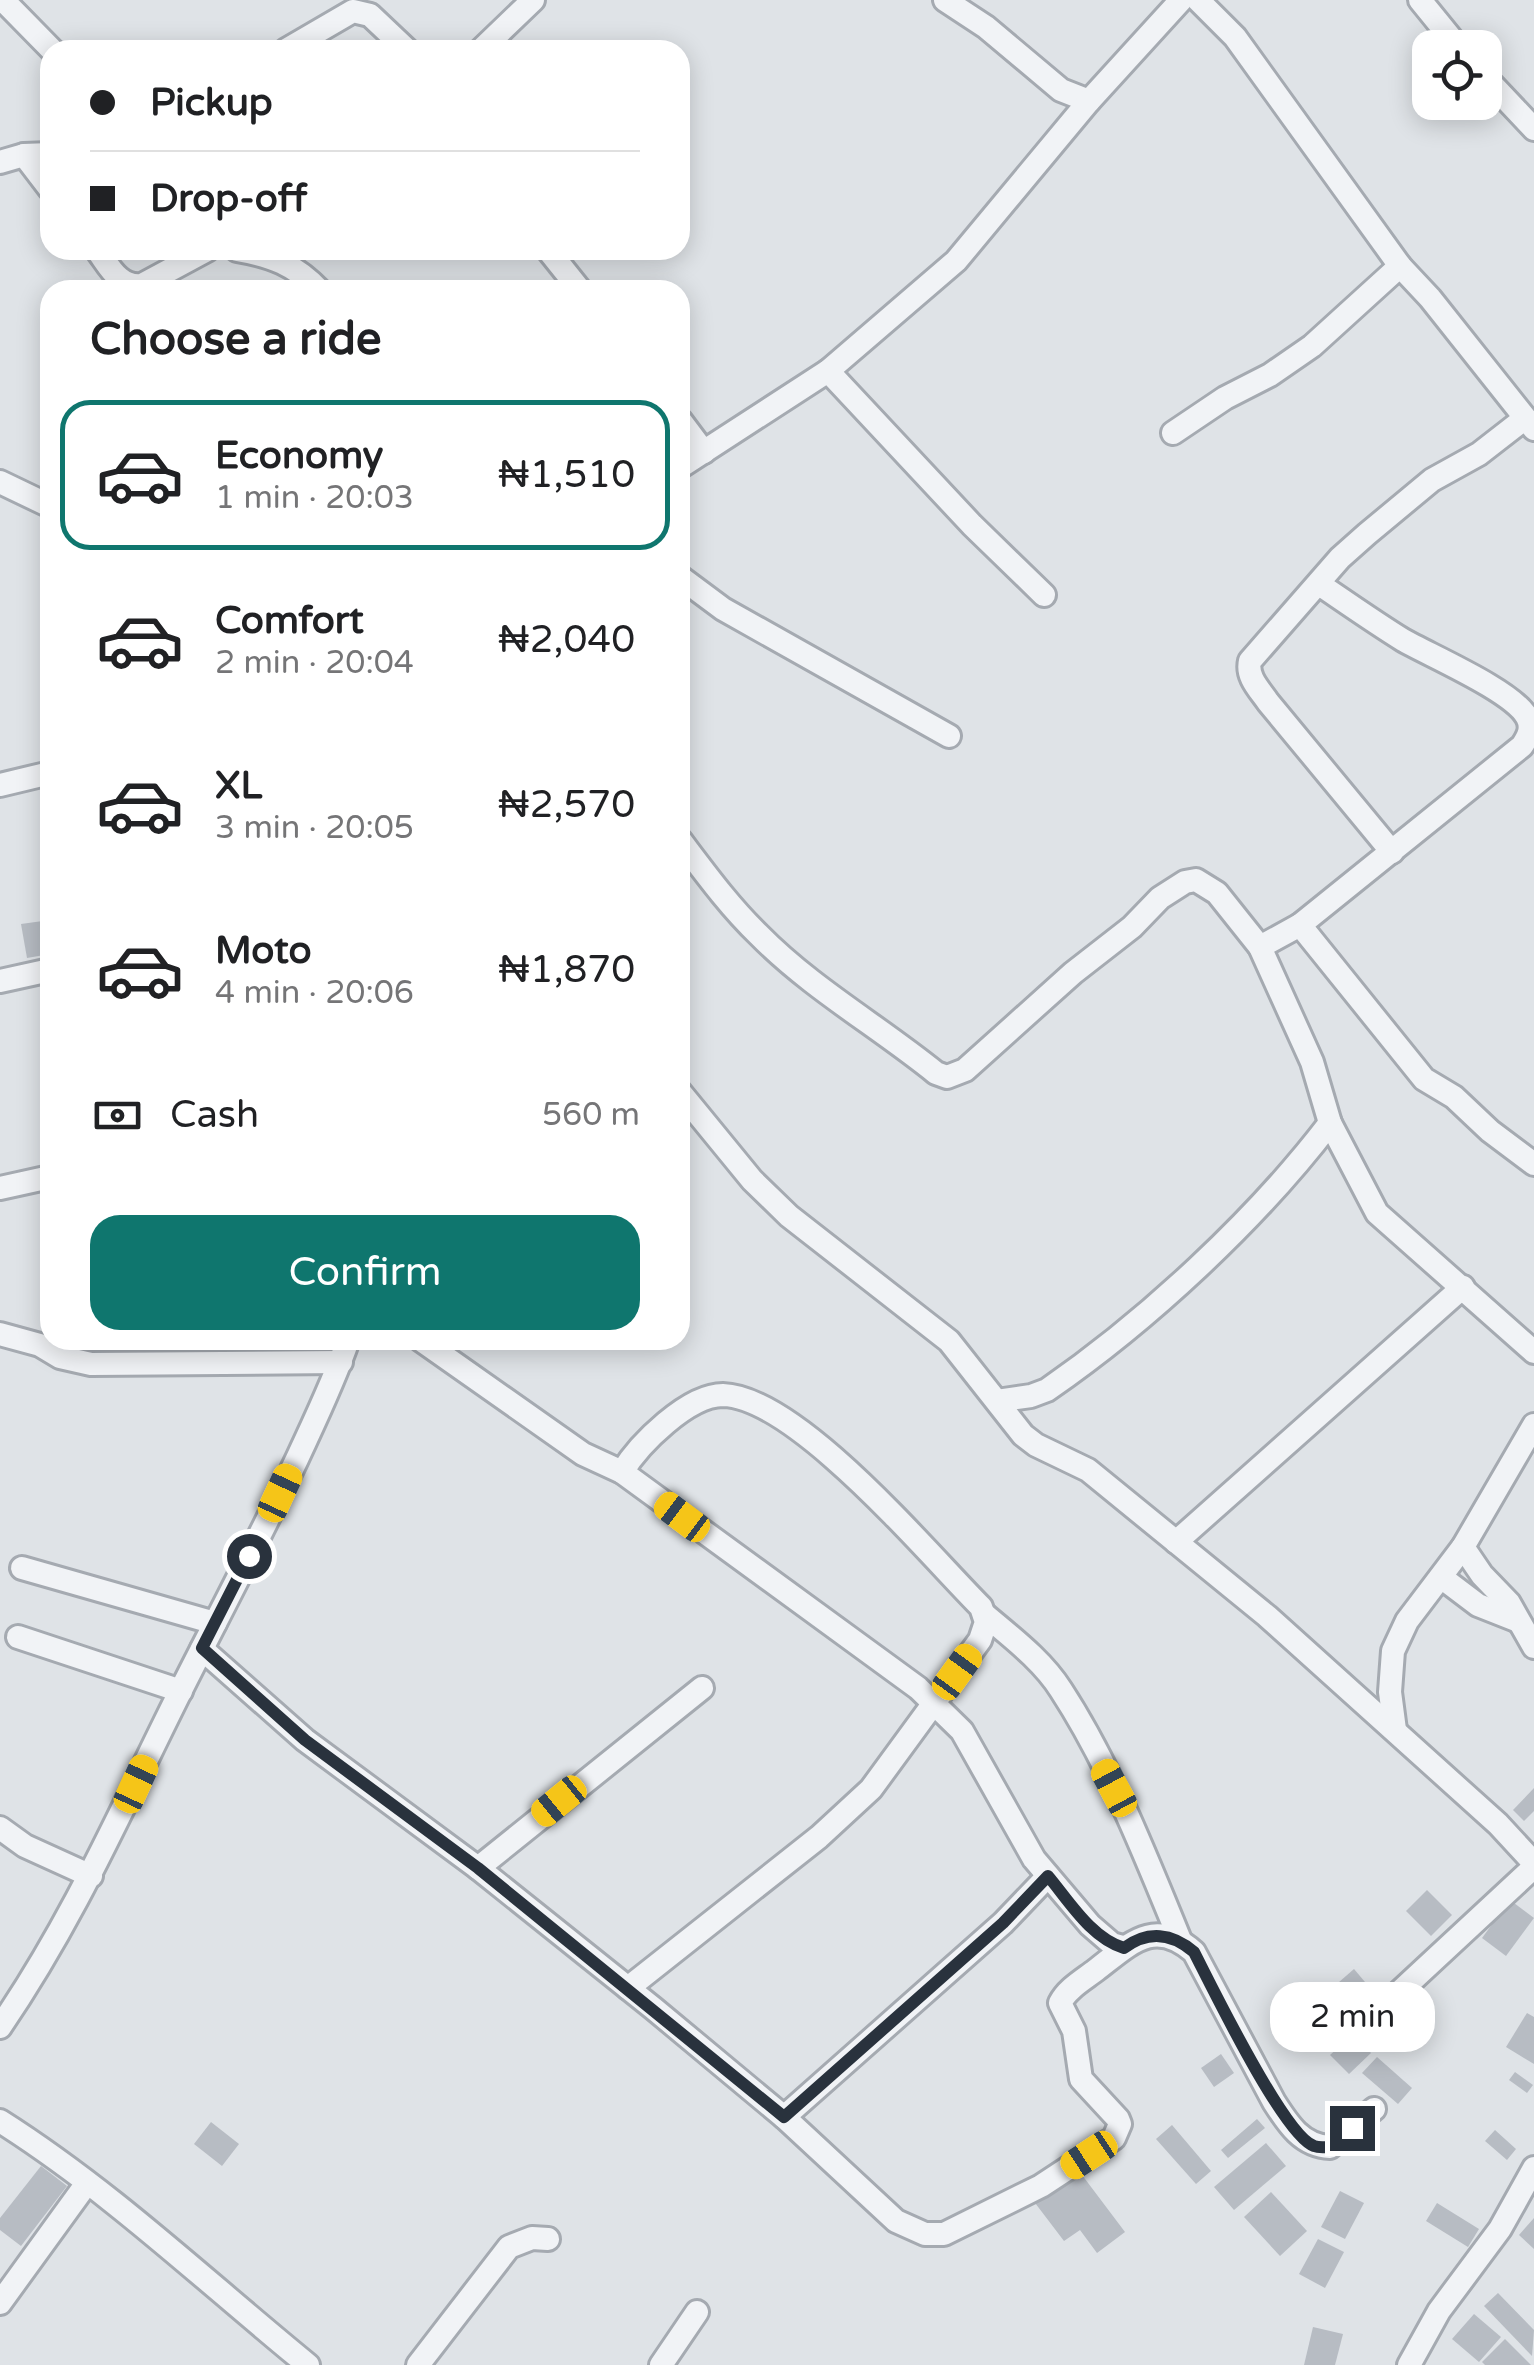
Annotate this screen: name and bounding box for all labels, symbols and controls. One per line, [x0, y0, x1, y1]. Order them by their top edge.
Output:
map controls [1412, 30, 1502, 120]
button: locate [1412, 30, 1502, 120]
text: Pickup [150, 80, 273, 126]
text: Drop-off [150, 176, 307, 222]
text: Choose a ride [90, 313, 381, 367]
icon: car [95, 430, 185, 520]
text: Economy [215, 433, 383, 479]
text: ₦1,510 [498, 452, 635, 498]
text: 1 min · 20:03 [215, 479, 414, 517]
icon: car [95, 595, 185, 685]
text: Comfort [215, 598, 364, 644]
text: ₦2,040 [498, 617, 635, 663]
text: 2 min · 20:04 [215, 644, 414, 682]
icon: car [95, 760, 185, 850]
text: XL [215, 763, 262, 809]
text: ₦2,570 [498, 782, 635, 828]
text: 3 min · 20:05 [215, 809, 414, 847]
icon: car [95, 925, 185, 1015]
text: Moto [215, 928, 311, 974]
text: ₦1,870 [498, 947, 635, 993]
text: 4 min · 20:06 [215, 974, 414, 1012]
icon: cash [90, 1088, 145, 1143]
text: Cash [170, 1092, 259, 1138]
text: 560 m [542, 1096, 640, 1134]
button: Confirm [90, 1215, 640, 1330]
car [254, 1459, 306, 1527]
car [649, 1487, 715, 1547]
route start [227, 1534, 272, 1579]
car [927, 1639, 987, 1705]
car [110, 1750, 162, 1818]
car [1087, 1754, 1141, 1822]
car [526, 1770, 592, 1832]
callout: 2 min [1270, 1983, 1434, 2053]
text: 2 min [1310, 1998, 1395, 2036]
route end [1330, 2106, 1375, 2151]
car [1056, 2126, 1122, 2184]

